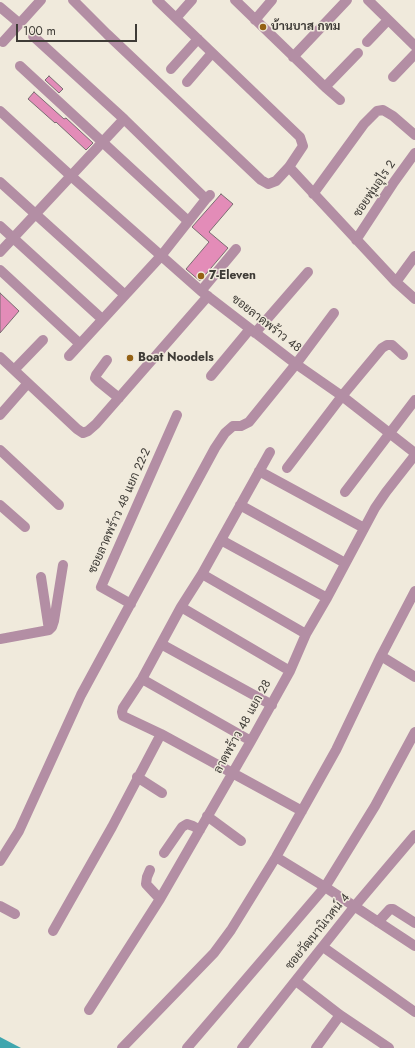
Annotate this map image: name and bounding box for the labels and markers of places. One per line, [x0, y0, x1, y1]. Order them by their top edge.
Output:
place label: บ้านบาส กทม [271, 20, 340, 34]
marker: บ้านบาส กทม [258, 22, 268, 32]
place label: 7-Eleven [209, 269, 256, 283]
marker: 7-Eleven [196, 271, 206, 281]
place label: Boat Noodels [138, 351, 214, 365]
marker: Boat Noodels [125, 353, 135, 363]

